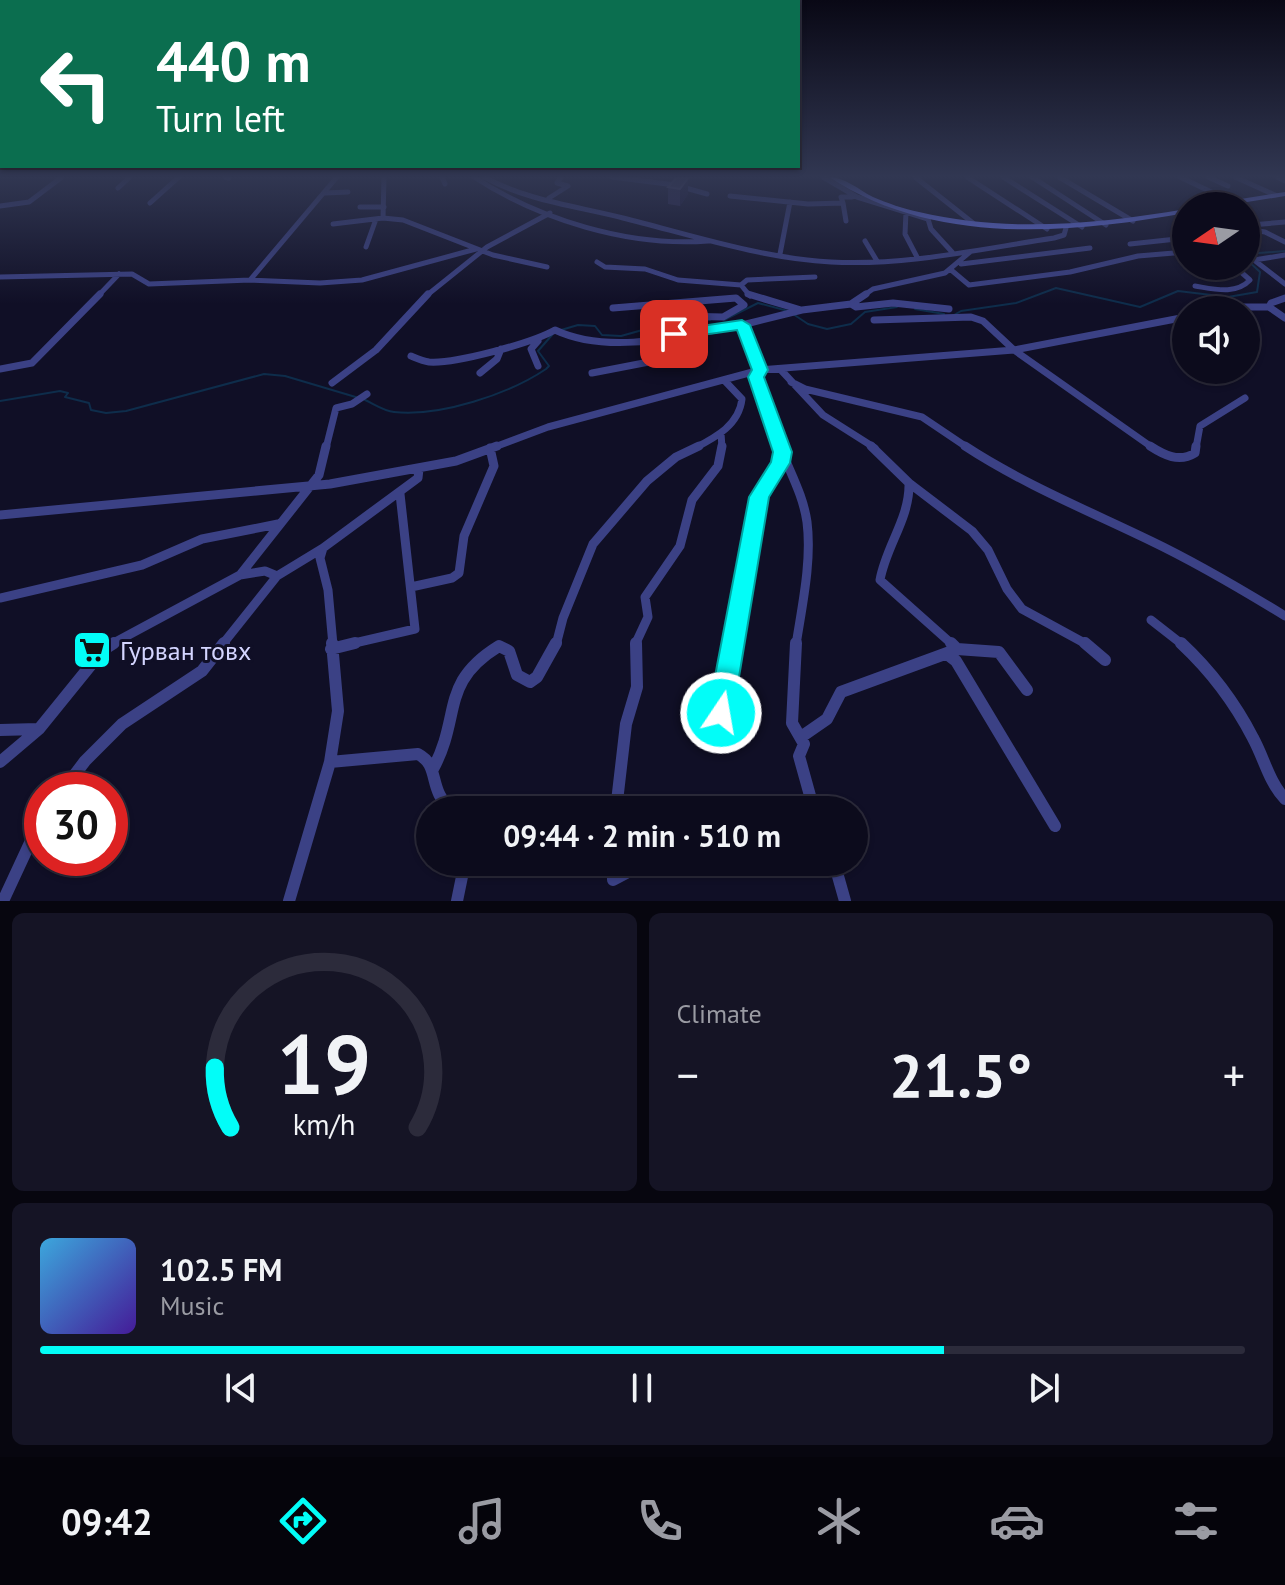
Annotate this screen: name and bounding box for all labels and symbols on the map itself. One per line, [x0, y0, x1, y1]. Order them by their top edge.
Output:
north arrow [1172, 192, 1260, 280]
pin [640, 300, 708, 368]
supermarket icon: Гурван товх [71, 629, 113, 671]
place label: Гурван товх [120, 634, 251, 667]
position arrow [679, 671, 763, 755]
speed limit sign: 30 [24, 772, 128, 876]

